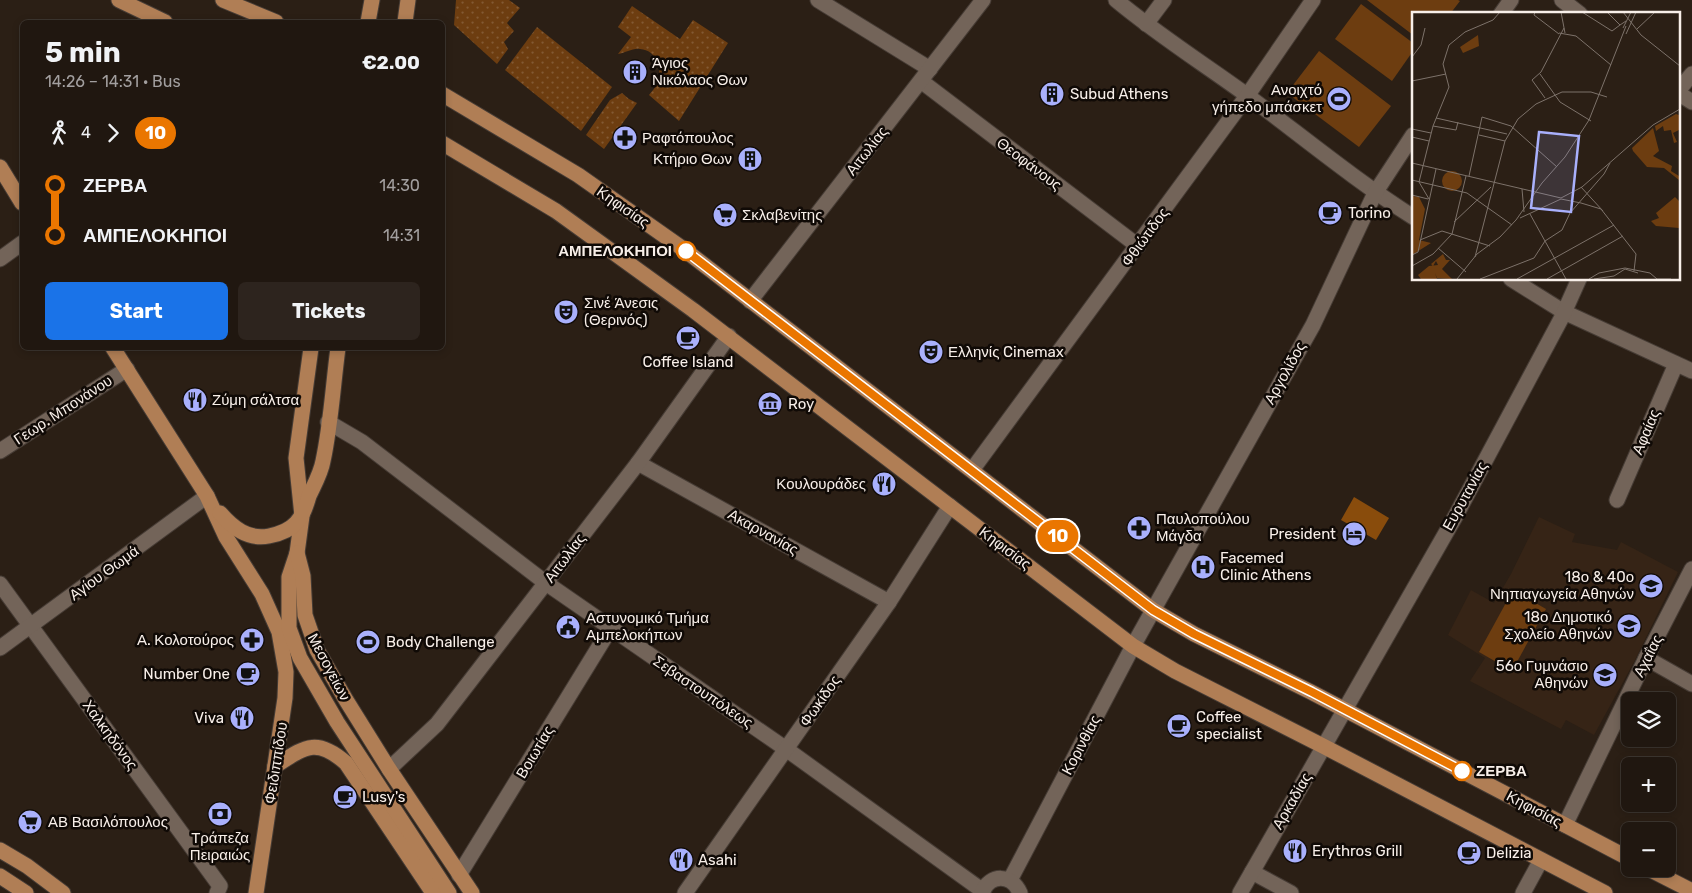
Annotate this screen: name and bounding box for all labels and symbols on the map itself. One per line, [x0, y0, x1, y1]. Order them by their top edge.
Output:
inset map [1412, 12, 1680, 280]
place label: Άγιος Νικόλαος Θων [652, 54, 748, 89]
building icon: Άγιος Νικόλαος Θων [622, 59, 648, 85]
building icon: Subud Athens [1039, 81, 1065, 107]
place label: Ανοιχτό γήπεδο μπάσκετ [1212, 81, 1322, 116]
place label: Subud Athens [1070, 85, 1169, 103]
sports icon: Ανοιχτό γήπεδο μπάσκετ [1326, 86, 1352, 112]
street label: Αιτωλίας [842, 123, 892, 179]
pharmacy icon: Ραφτόπουλος [612, 125, 638, 151]
place label: Ραφτόπουλος [642, 129, 734, 147]
street label: Θεοφάνους [993, 134, 1065, 194]
building icon: Κτήριο Θων [737, 146, 763, 172]
place label: Κτήριο Θων [653, 150, 732, 168]
street label: Κηφισίας [593, 182, 653, 232]
cafe icon: Torino [1317, 200, 1343, 226]
supermarket icon: Σκλαβενίτης [712, 202, 738, 228]
street label: Φθιώτιδος [1118, 204, 1172, 270]
place label: Torino [1348, 204, 1391, 222]
place label: Σκλαβενίτης [742, 206, 822, 224]
marker: ΑΜΠΕΛΟΚΗΠΟΙ [676, 241, 696, 261]
place label: ΑΜΠΕΛΟΚΗΠΟΙ [558, 242, 672, 260]
place label: Σινέ Άνεσις (Θερινός) [584, 294, 658, 329]
theatre icon: Σινέ Άνεσις (Θερινός) [553, 299, 579, 325]
cafe icon: Coffee Island [675, 325, 701, 351]
theatre icon: Ελληνίς Cinemax [918, 339, 944, 365]
street label: Αργολίδος [1260, 339, 1310, 407]
place label: Ελληνίς Cinemax [948, 343, 1064, 361]
place label: Coffee Island [643, 353, 733, 371]
street label: Γεωρ. Μπονάνου [10, 371, 116, 449]
restaurant icon: Ζύμη σάλτσα [182, 387, 208, 413]
place label: Ζύμη σάλτσα [212, 391, 299, 409]
museum icon: Roy [757, 391, 783, 417]
place label: Roy [788, 395, 814, 413]
street label: Αφαίας [1628, 407, 1664, 457]
street label: Ευρυτανίας [1439, 458, 1491, 534]
restaurant icon: Κουλουράδες [871, 471, 897, 497]
place label: Κουλουράδες [776, 475, 866, 493]
street label: Ακαρνανίας [725, 505, 801, 559]
place label: Παυλοπούλου Μάγδα [1156, 510, 1250, 545]
pharmacy icon: Παυλοπούλου Μάγδα [1126, 515, 1152, 541]
line badge: 10 [1036, 520, 1080, 552]
hotel icon: President [1341, 521, 1367, 547]
street label: Κηφισίας [976, 523, 1034, 573]
place label: President [1269, 525, 1336, 543]
street label: Αιτωλίας [541, 530, 589, 586]
street label: Αγίου Θωμά [66, 542, 143, 604]
place label: Facemed Clinic Athens [1220, 549, 1312, 584]
hospital icon: Facemed Clinic Athens [1190, 554, 1216, 580]
place label: 18ο & 40ο Νηπιαγωγεία Αθηνών [1490, 568, 1634, 603]
school or university icon: 18ο & 40ο Νηπιαγωγεία Αθηνών [1638, 573, 1664, 599]
place label: 18ο Δημοτικό Σχολείο Αθηνών [1504, 608, 1612, 643]
place label: Αστυνομικό Τμήμα Αμπελοκήπων [586, 609, 709, 644]
school or university icon: 18ο Δημοτικό Σχολείο Αθηνών [1616, 613, 1642, 639]
public building icon: Αστυνομικό Τμήμα Αμπελοκήπων [555, 614, 581, 640]
pharmacy icon: Α. Κολοτούρος [239, 627, 265, 653]
sports icon: Body Challenge [355, 629, 381, 655]
street label: Μεσογείων [304, 630, 354, 704]
place label: Α. Κολοτούρος [137, 631, 234, 649]
street label: Αχαΐας [1630, 632, 1666, 680]
place label: Body Challenge [386, 633, 495, 651]
street label: Σεβαστουπόλεως [650, 652, 756, 732]
place label: 56ο Γυμνάσιο Αθηνών [1496, 657, 1588, 692]
cafe icon: Number One [235, 661, 261, 687]
school or university icon: 56ο Γυμνάσιο Αθηνών [1592, 662, 1618, 688]
place label: Number One [143, 665, 230, 683]
street label: Φωκίδος [796, 672, 844, 730]
street label: Χαλκηδόνος [79, 697, 141, 773]
restaurant icon: Viva [229, 705, 255, 731]
place label: Coffee specialist [1196, 708, 1262, 743]
place label: Viva [194, 709, 224, 727]
street label: Κορινθίας [1058, 712, 1104, 778]
cafe icon: Coffee specialist [1166, 713, 1192, 739]
street label: Φειδιππίδου [261, 721, 291, 805]
street label: Βοιωτίας [512, 722, 558, 782]
marker: ΖΕΡΒΑ [1452, 761, 1472, 781]
place label: ΖΕΡΒΑ [1476, 762, 1527, 780]
street label: Αρκαδίας [1269, 770, 1315, 832]
cafe icon: Lusy's [332, 784, 358, 810]
street label: Κηφισίας [1503, 787, 1565, 831]
place label: Lusy's [362, 788, 406, 806]
bank icon: Τράπεζα Πειραιώς [207, 801, 233, 827]
supermarket icon: ΑΒ Βασιλόπουλος [17, 809, 43, 835]
place label: ΑΒ Βασιλόπουλος [48, 813, 168, 831]
place label: Τράπεζα Πειραιώς [190, 829, 250, 864]
restaurant icon: Erythros Grill [1282, 838, 1308, 864]
cafe icon: Delizia [1456, 840, 1482, 866]
place label: Erythros Grill [1312, 842, 1402, 860]
place label: Delizia [1486, 844, 1532, 862]
restaurant icon: Asahi [668, 847, 694, 873]
place label: Asahi [698, 851, 737, 869]

